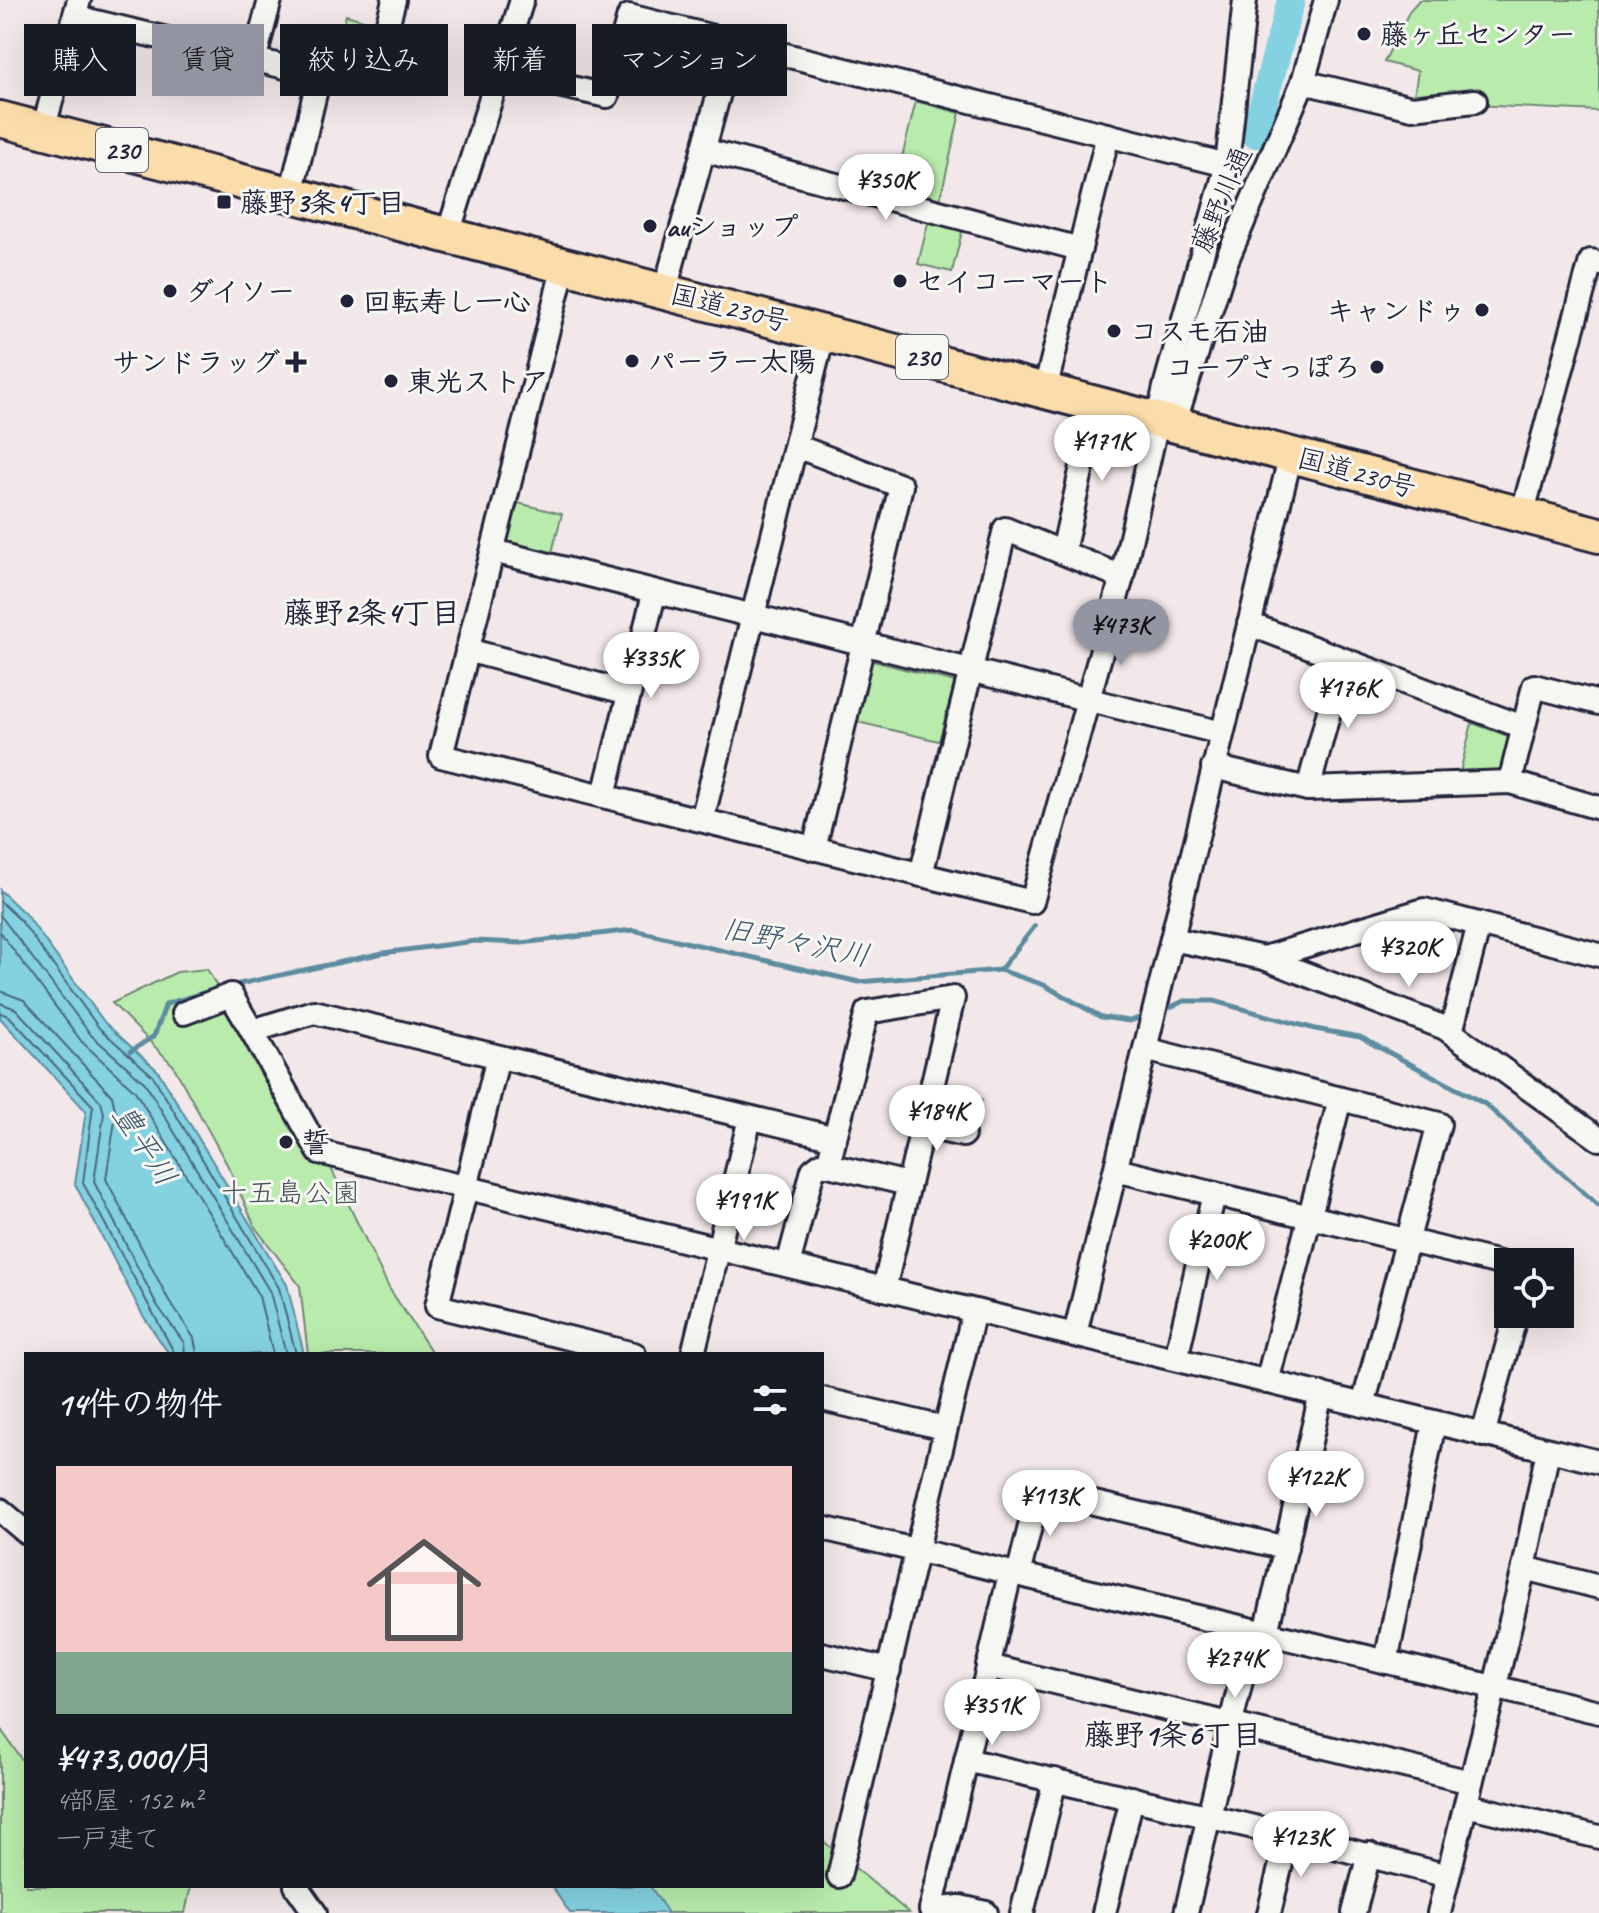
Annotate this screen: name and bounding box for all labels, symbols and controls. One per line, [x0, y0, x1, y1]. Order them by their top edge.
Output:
place label: 藤ヶ丘センター [1380, 17, 1576, 52]
chip: 購入 [24, 24, 136, 96]
chip: 賃貸 [152, 24, 264, 96]
chip: 絞り込み [280, 24, 448, 96]
chip: 新着 [464, 24, 576, 96]
chip: マンション [592, 24, 787, 96]
marker: 藤ヶ丘センター [1355, 25, 1373, 43]
road number: 230 [96, 128, 148, 172]
street label: 藤野川通 [1183, 141, 1259, 258]
pin: ¥350K [830, 154, 942, 222]
text: ¥350K [856, 163, 916, 196]
place label: 藤野3条4丁目 [240, 185, 405, 220]
marker: 藤野3条4丁目 [215, 193, 233, 211]
place label: auショップ [666, 209, 799, 244]
marker: auショップ [641, 217, 659, 235]
place label: セイコーマート [916, 264, 1113, 299]
marker: セイコーマート [891, 272, 909, 290]
place label: ダイソー [186, 274, 295, 309]
street label: 国道230号 [667, 276, 793, 339]
marker: ダイソー [161, 282, 179, 300]
place label: 回転寿し一心 [363, 284, 531, 319]
marker: 回転寿し一心 [338, 292, 356, 310]
place label: キャンドゥ [1326, 293, 1466, 328]
marker: キャンドゥ [1473, 301, 1491, 319]
place label: コスモ石油 [1130, 314, 1269, 349]
marker: コスモ石油 [1105, 322, 1123, 340]
road number: 230 [896, 335, 948, 379]
place label: パーラー太陽 [648, 344, 816, 379]
place label: サンドラッグ [112, 345, 280, 380]
place label: コープさっぽろ [1166, 350, 1361, 385]
marker: パーラー太陽 [623, 352, 641, 370]
marker: サンドラッグ [287, 353, 305, 371]
marker: コープさっぽろ [1368, 358, 1386, 376]
place label: 東光ストア [407, 364, 549, 399]
marker: 東光ストア [382, 372, 400, 390]
pin: ¥171K [1046, 415, 1158, 483]
text: ¥171K [1072, 424, 1132, 457]
street label: 国道230号 [1294, 440, 1420, 505]
district label: 藤野2条4丁目 [284, 594, 461, 632]
pin: ¥473K [1065, 599, 1177, 667]
text: ¥473K [1091, 608, 1151, 641]
pin: ¥335K [595, 632, 707, 700]
text: ¥335K [621, 641, 681, 674]
pin: ¥176K [1292, 662, 1404, 730]
text: ¥176K [1318, 671, 1378, 704]
water label: 旧野々沢川 [719, 909, 873, 975]
pin: ¥320K [1353, 921, 1465, 989]
text: ¥320K [1379, 930, 1439, 963]
pin: ¥184K [881, 1085, 993, 1153]
text: ¥184K [907, 1094, 967, 1127]
water label: 豊平川 [105, 1097, 185, 1193]
place label: 誓 [302, 1125, 330, 1160]
marker: 誓 [277, 1133, 295, 1151]
pin: ¥191K [688, 1174, 800, 1242]
park label: 十五島公園 [220, 1175, 360, 1210]
text: ¥191K [714, 1183, 774, 1216]
pin: ¥200K [1161, 1214, 1273, 1282]
text: ¥200K [1187, 1223, 1247, 1256]
map controls [1494, 1248, 1574, 1328]
button: locate [1494, 1248, 1574, 1328]
icon: filters [748, 1378, 792, 1422]
text: 14件の物件 [56, 1382, 223, 1425]
pin: ¥122K [1260, 1451, 1372, 1519]
text: ¥122K [1286, 1460, 1346, 1493]
pin: ¥113K [994, 1470, 1106, 1538]
text: ¥113K [1020, 1479, 1080, 1512]
icon: home [352, 1518, 496, 1662]
pin: ¥274K [1179, 1632, 1291, 1700]
text: ¥274K [1205, 1641, 1265, 1674]
pin: ¥351K [936, 1679, 1048, 1747]
text: ¥351K [962, 1688, 1022, 1721]
district label: 藤野1条6丁目 [1084, 1716, 1262, 1754]
text: ¥473,000/月 [56, 1736, 215, 1779]
text: 4部屋 · 152 m² [56, 1784, 201, 1817]
pin: ¥123K [1245, 1811, 1357, 1879]
text: ¥123K [1271, 1820, 1331, 1853]
text: 一戸建て [56, 1822, 160, 1855]

